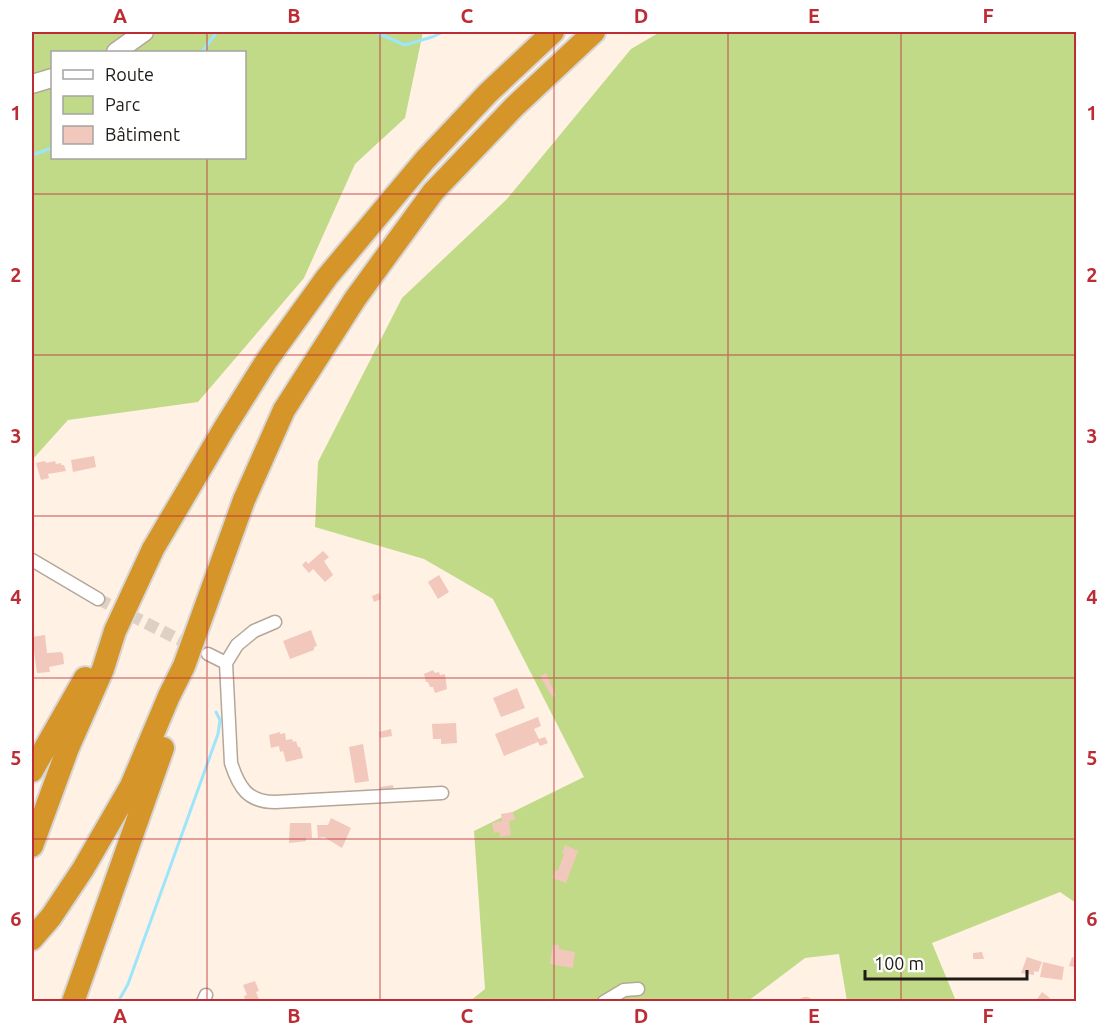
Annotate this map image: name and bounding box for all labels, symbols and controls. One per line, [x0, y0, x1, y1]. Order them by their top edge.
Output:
text: A [113, 4, 127, 27]
text: B [287, 4, 301, 27]
text: C [461, 4, 474, 27]
text: D [634, 4, 648, 27]
text: E [808, 4, 820, 27]
text: F [982, 4, 994, 27]
legend [51, 51, 246, 159]
text: Route [105, 64, 154, 84]
text: Parc [105, 94, 140, 114]
text: 1 [10, 101, 22, 124]
text: 1 [1086, 101, 1098, 124]
text: Bâtiment [105, 124, 180, 144]
text: 2 [10, 263, 22, 286]
text: 2 [1086, 263, 1098, 286]
text: 3 [10, 424, 22, 447]
text: 3 [1086, 424, 1098, 447]
text: 4 [10, 585, 22, 608]
text: 4 [1086, 585, 1098, 608]
text: 5 [10, 746, 22, 769]
text: 5 [1086, 746, 1098, 769]
text: 6 [10, 907, 22, 930]
text: 6 [1086, 907, 1098, 930]
scale bar [865, 943, 1027, 981]
text: 100 m [874, 953, 924, 973]
text: A [113, 1004, 127, 1027]
text: B [287, 1004, 301, 1027]
text: C [461, 1004, 474, 1027]
text: D [634, 1004, 648, 1027]
text: E [808, 1004, 820, 1027]
text: F [982, 1004, 994, 1027]

